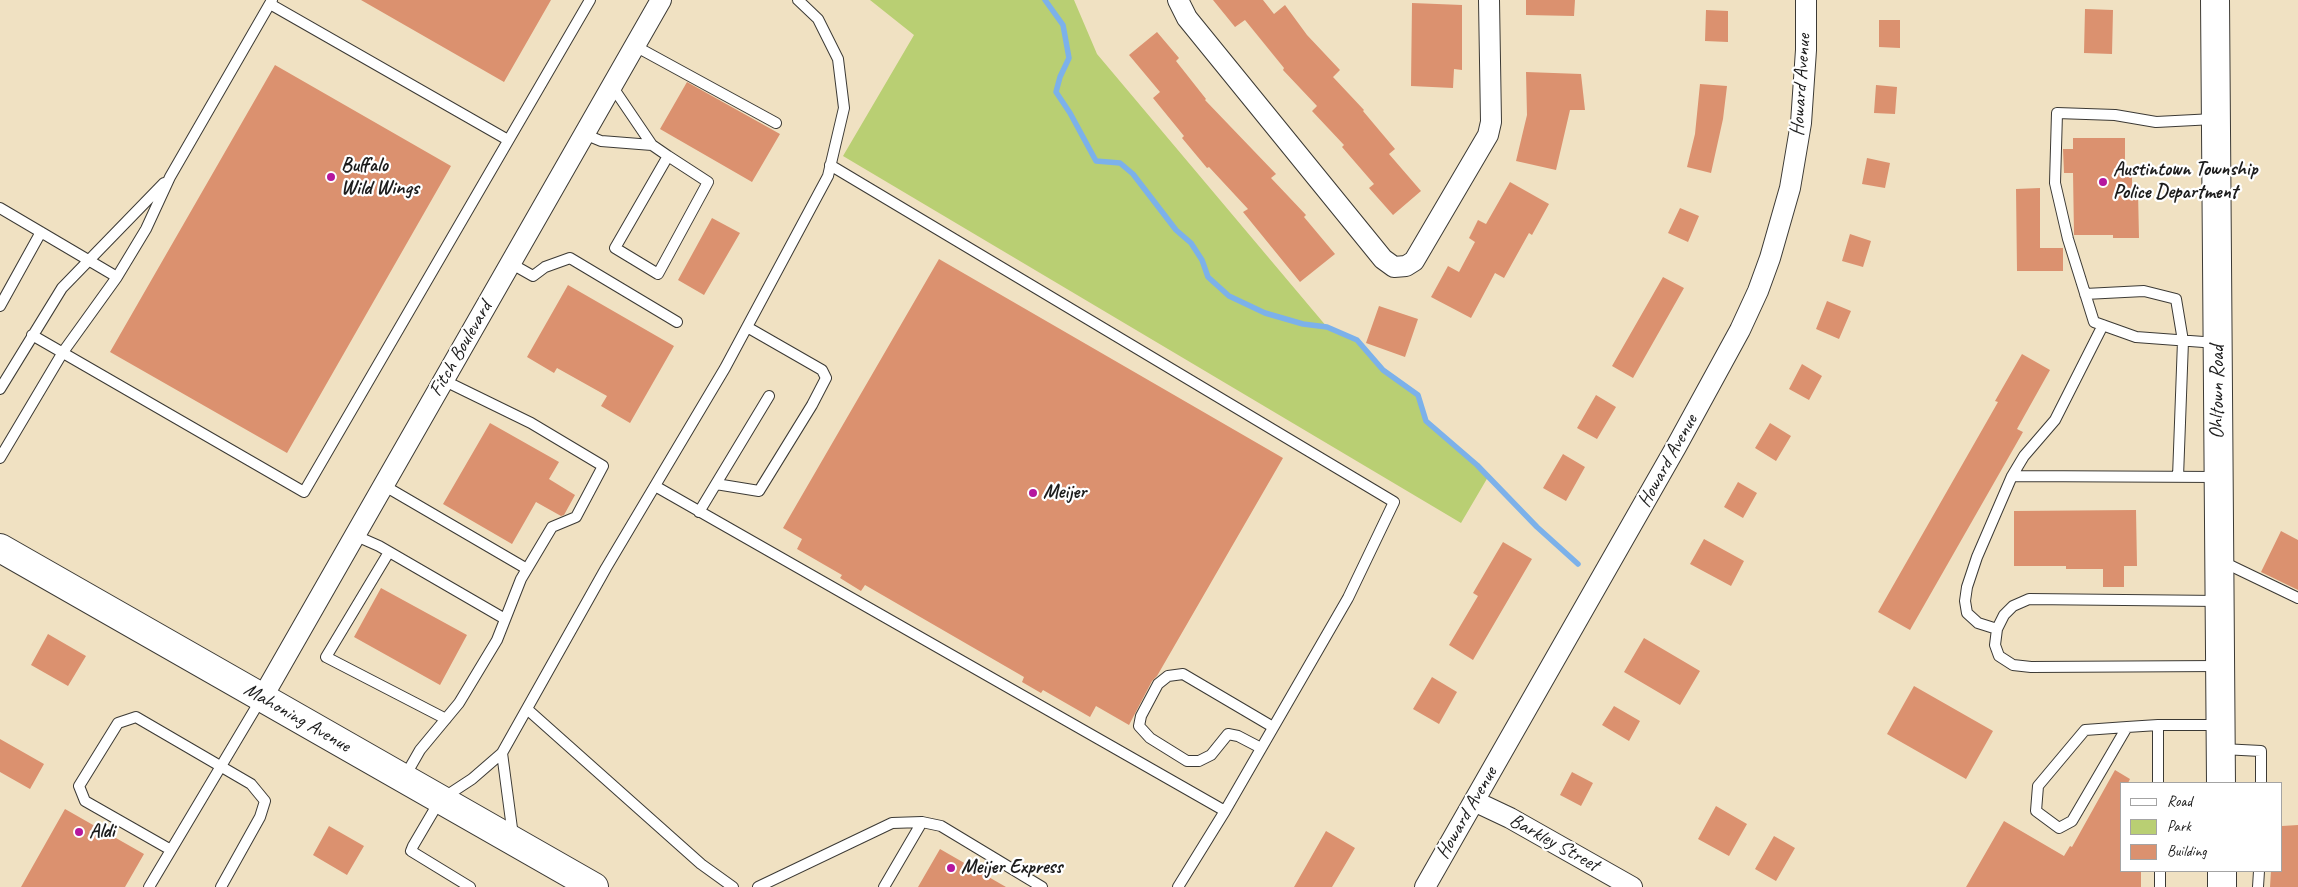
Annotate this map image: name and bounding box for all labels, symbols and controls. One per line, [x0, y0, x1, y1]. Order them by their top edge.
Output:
street label: Howard Avenue [1785, 33, 1817, 137]
place label: Buffalo Wild Wings [341, 154, 419, 201]
place label: Austintown Township Police Department [2113, 158, 2257, 205]
marker: Buffalo Wild Wings [325, 171, 337, 183]
marker: Austintown Township Police Department [2097, 176, 2109, 188]
street label: Fitch Boulevard [424, 297, 498, 401]
street label: Ohltown Road [2206, 345, 2230, 439]
street label: Howard Avenue [1633, 410, 1703, 512]
place label: Meijer [1043, 481, 1086, 505]
marker: Meijer [1027, 487, 1039, 499]
street label: Mahoning Avenue [239, 678, 355, 758]
street label: Howard Avenue [1431, 763, 1503, 863]
legend [2120, 782, 2283, 872]
text: Road [2167, 792, 2192, 811]
street label: Barkley Street [1505, 809, 1603, 877]
text: Park [2167, 817, 2191, 836]
place label: Aldi [89, 820, 115, 844]
marker: Aldi [73, 826, 85, 838]
text: Building [2167, 842, 2206, 861]
place label: Meijer Express [961, 856, 1062, 880]
marker: Meijer Express [945, 862, 957, 874]

